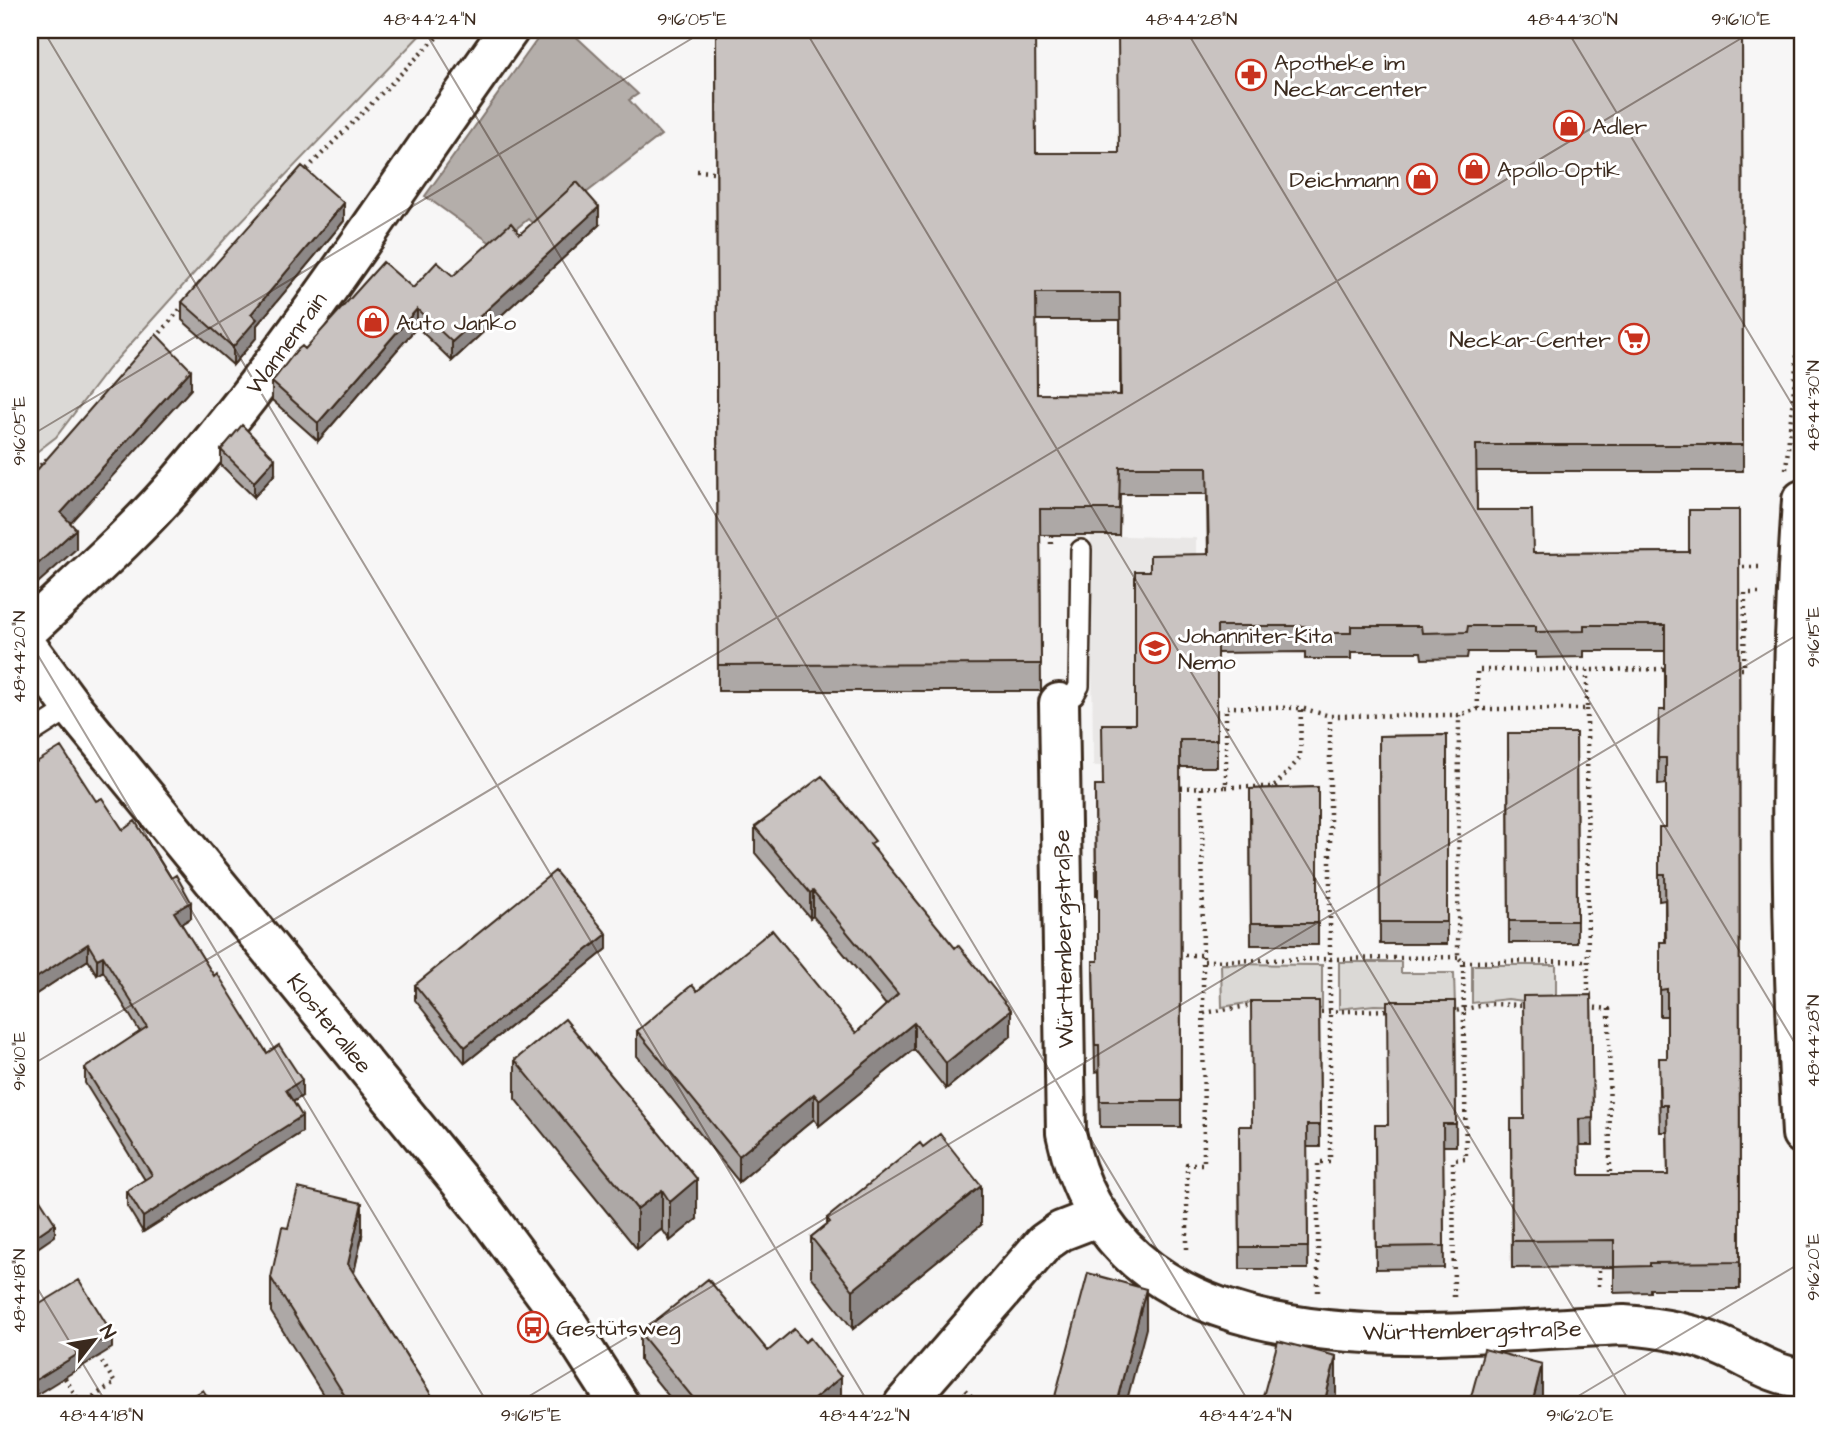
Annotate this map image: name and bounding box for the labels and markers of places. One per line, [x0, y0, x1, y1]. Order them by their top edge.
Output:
place label: Apotheke im Neckarcenter [1274, 47, 1427, 105]
pharmacy icon: Apotheke im Neckarcenter [1234, 58, 1268, 92]
shop icon: Adler [1552, 109, 1586, 143]
place label: Adler [1592, 111, 1648, 143]
shop icon: Apollo-Optik [1457, 152, 1491, 186]
place label: Apollo-Optik [1497, 154, 1620, 186]
shop icon: Deichmann [1405, 162, 1439, 196]
place label: Deichmann [1290, 164, 1399, 196]
shop icon: Auto Janko [356, 305, 390, 339]
place label: Auto Janko [396, 307, 516, 339]
supermarket icon: Neckar-Center [1617, 322, 1651, 356]
place label: Neckar-Center [1449, 324, 1611, 356]
place label: Johanniter-Kita Nemo [1178, 620, 1333, 678]
school or university icon: Johanniter-Kita Nemo [1138, 631, 1172, 665]
bus stop icon: Gestütsweg [516, 1310, 550, 1344]
place label: Gestütsweg [556, 1312, 681, 1345]

